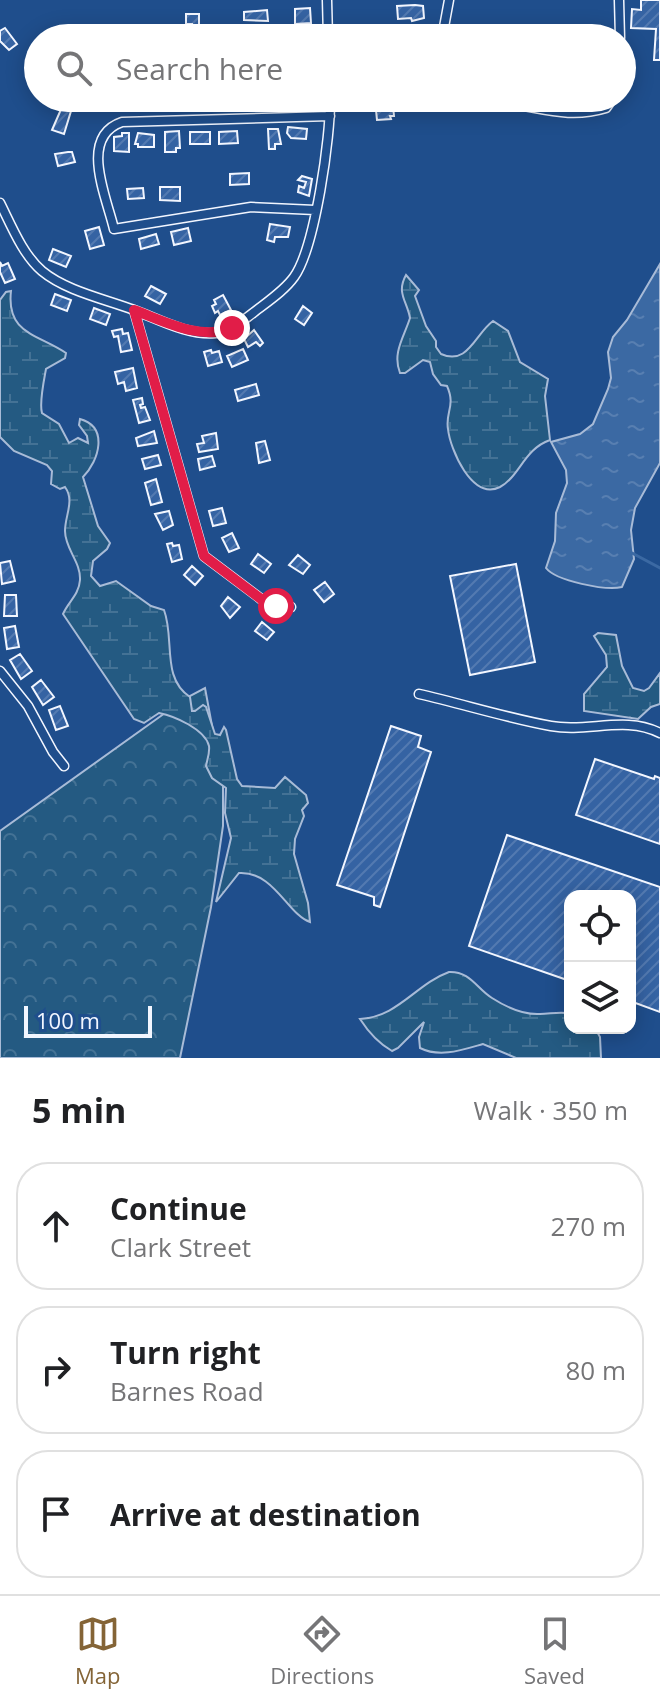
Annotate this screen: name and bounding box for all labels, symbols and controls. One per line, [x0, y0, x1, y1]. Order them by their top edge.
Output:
search box [24, 24, 636, 112]
icon: search [52, 46, 96, 90]
text: Search here [116, 48, 283, 89]
route end [214, 310, 250, 346]
route start [258, 588, 294, 624]
map controls [564, 890, 636, 1034]
button: locate [564, 890, 636, 962]
button: layers [564, 962, 636, 1034]
scale bar [24, 1002, 152, 1038]
text: 100 m [36, 1005, 100, 1035]
text: 5 min [32, 1087, 126, 1133]
text: Walk · 350 m [474, 1092, 628, 1128]
text: Continue [110, 1188, 247, 1229]
icon: ahead [34, 1204, 78, 1248]
text: 270 m [551, 1208, 626, 1244]
text: Clark Street [110, 1229, 251, 1265]
text: Turn right [110, 1332, 261, 1373]
icon: right [34, 1348, 78, 1392]
text: 80 m [565, 1352, 626, 1388]
text: Barnes Road [110, 1373, 264, 1409]
icon: arrive [34, 1492, 78, 1536]
text: Arrive at destination [110, 1494, 421, 1535]
tab: Map [75, 1612, 120, 1690]
tab: Directions [270, 1612, 374, 1690]
tab: Saved [524, 1612, 585, 1690]

